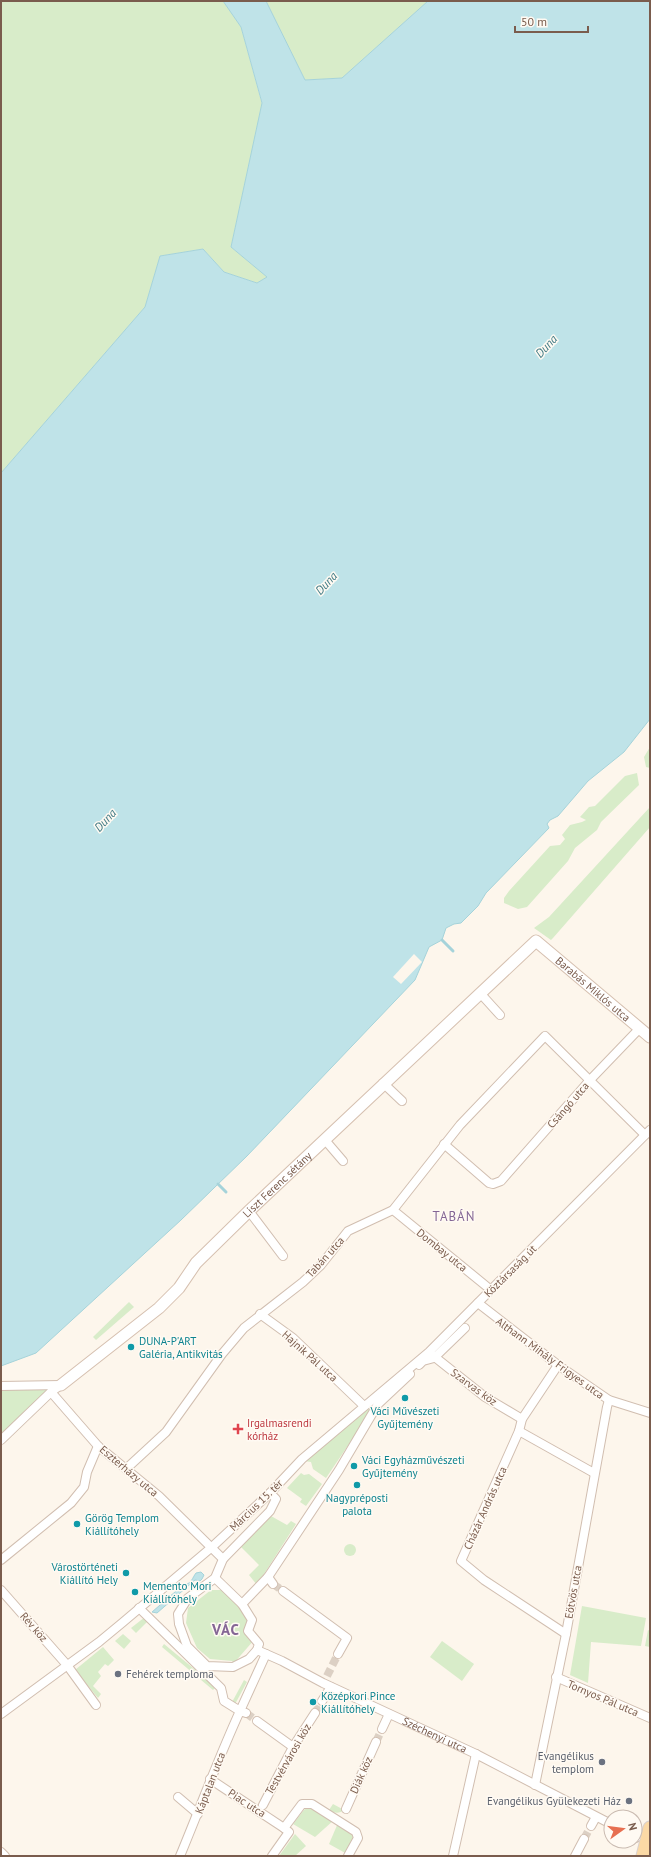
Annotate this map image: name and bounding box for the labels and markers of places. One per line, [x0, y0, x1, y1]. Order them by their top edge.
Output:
place label: DUNA-P'ART Galéria, Antikvitás [139, 1334, 223, 1361]
marker: DUNA-P'ART Galéria, Antikvitás [126, 1342, 136, 1352]
marker: Váci Művészeti Gyűjtemény [400, 1393, 410, 1403]
place label: Váci Művészeti Gyűjtemény [369, 1404, 440, 1431]
place label: Irgalmasrendi kórház [247, 1416, 312, 1443]
marker: Irgalmasrendi kórház [232, 1423, 244, 1435]
place label: Váci Egyházművészeti Gyűjtemény [361, 1453, 465, 1480]
marker: Váci Egyházművészeti Gyűjtemény [349, 1461, 359, 1471]
marker: Nagypréposti palota [352, 1480, 362, 1490]
place label: Nagypréposti palota [326, 1491, 388, 1518]
place label: Görög Templom Kiállítóhely [85, 1511, 159, 1538]
marker: Görög Templom Kiállítóhely [72, 1519, 82, 1529]
place label: Várostörténeti Kiállító Hely [50, 1560, 119, 1587]
marker: Várostörténeti Kiállító Hely [121, 1568, 131, 1578]
place label: Memento Mori Kiállítóhely [143, 1579, 212, 1606]
marker: Memento Mori Kiállítóhely [130, 1587, 140, 1597]
place label: Fehérek temploma [126, 1667, 214, 1681]
marker: Fehérek temploma [113, 1669, 123, 1679]
place label: Középkori Pince Kiállítóhely [321, 1689, 396, 1716]
marker: Középkori Pince Kiállítóhely [308, 1697, 318, 1707]
place label: Evangélikus templom [538, 1749, 594, 1776]
marker: Evangélikus templom [597, 1757, 607, 1767]
place label: Evangélikus Gyülekezeti Ház [487, 1794, 621, 1808]
marker: Evangélikus Gyülekezeti Ház [624, 1796, 634, 1806]

